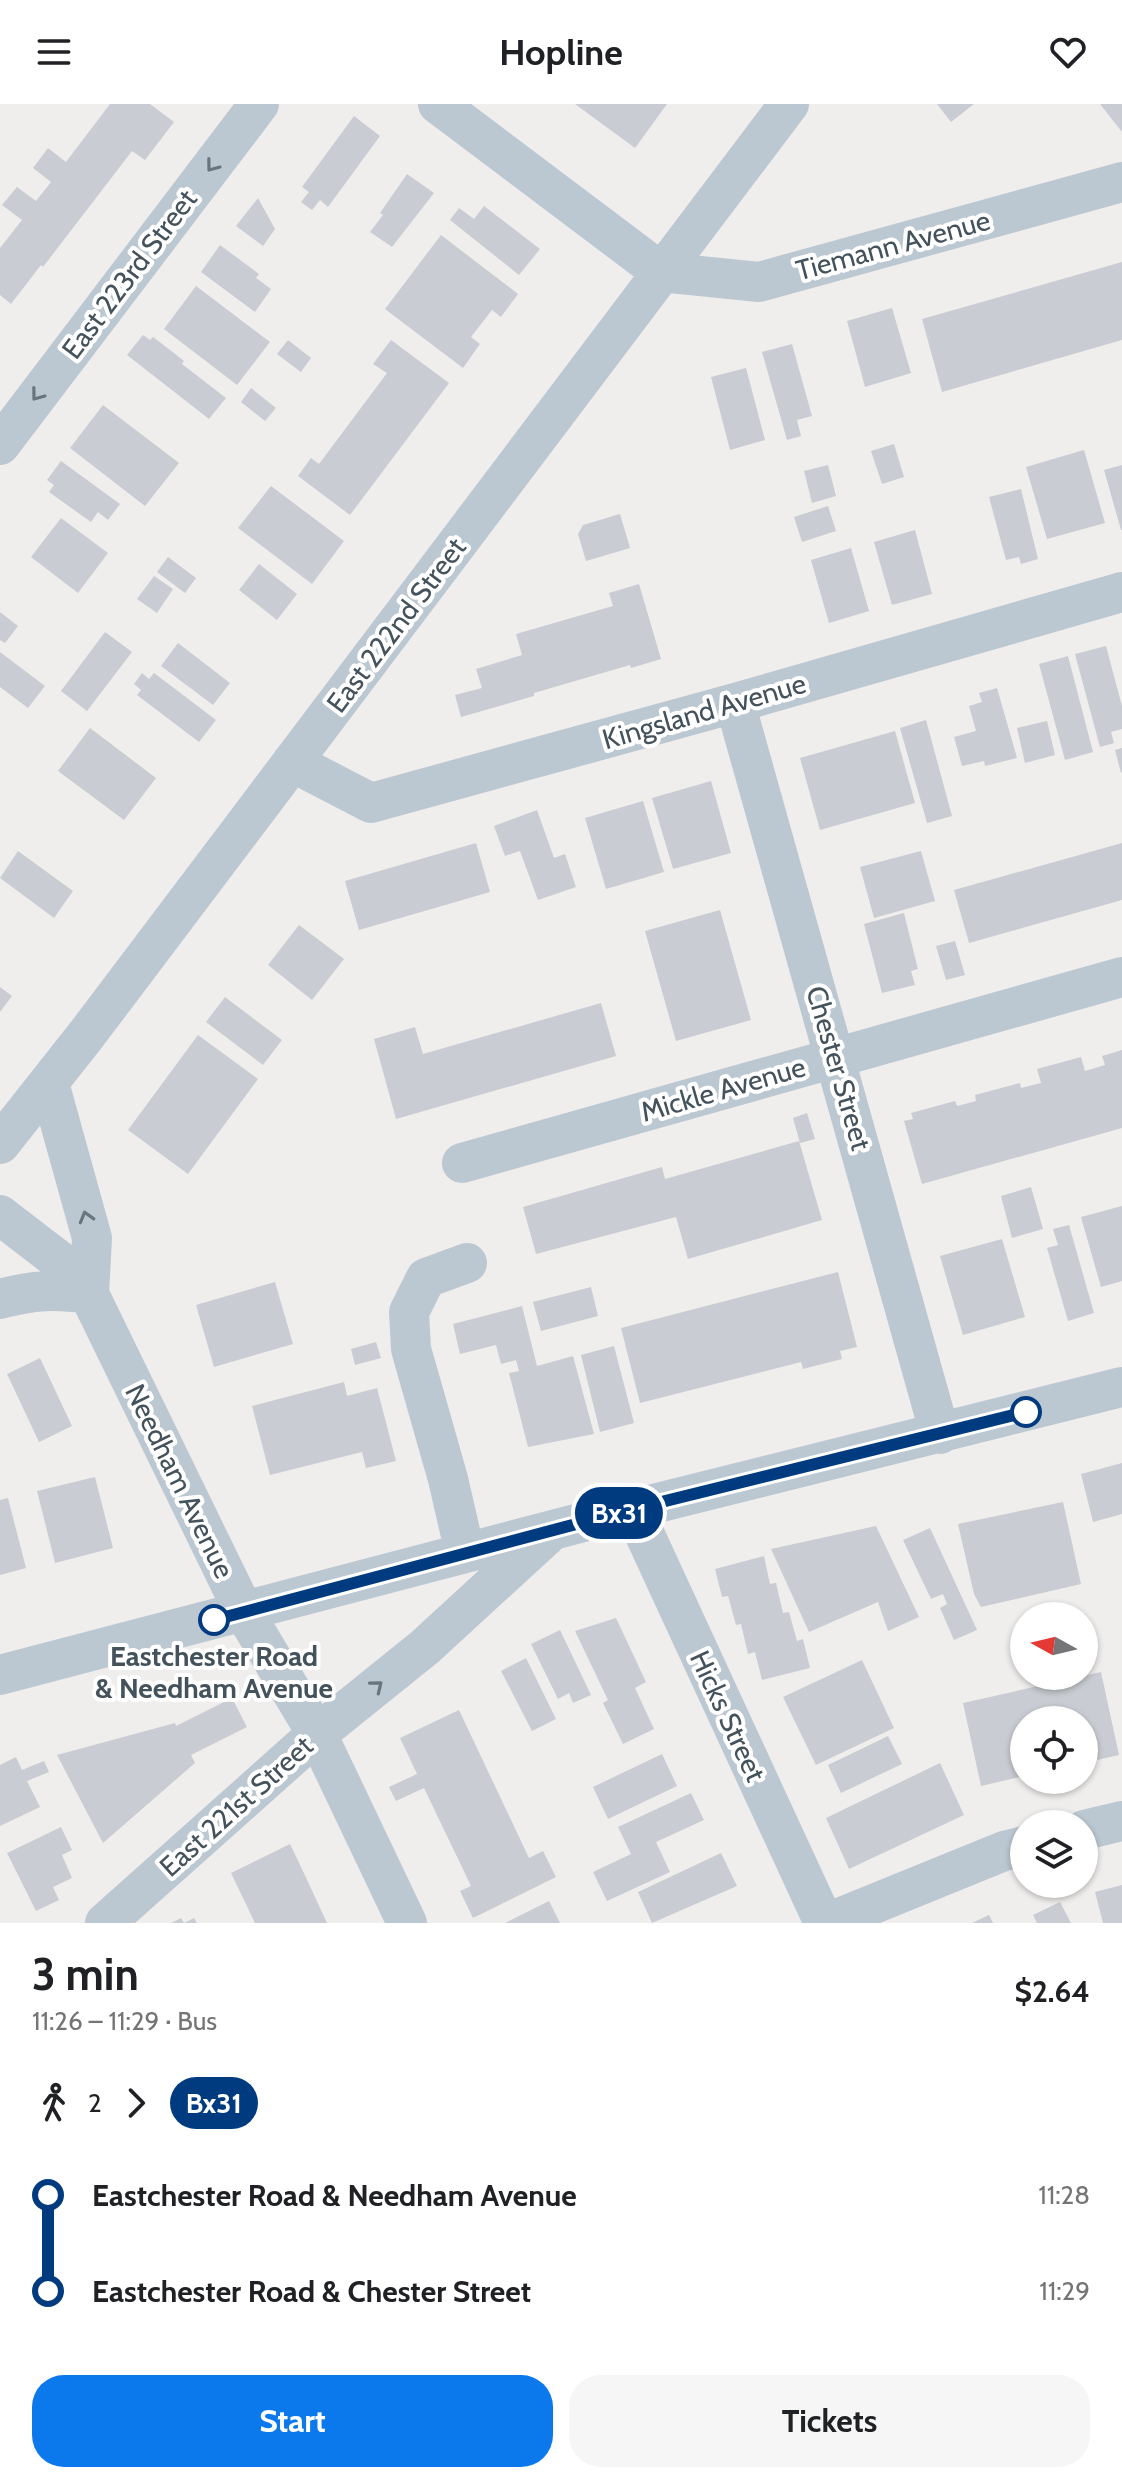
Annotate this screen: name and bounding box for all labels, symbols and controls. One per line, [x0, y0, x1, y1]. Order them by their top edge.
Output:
icon: menu [32, 30, 76, 74]
text: Hopline [499, 30, 623, 74]
icon: heart [1046, 30, 1090, 74]
one-way arrow [207, 157, 221, 172]
street label: East 223rd Street [54, 183, 204, 365]
street label: Tiemann Avenue [792, 203, 994, 287]
one-way arrow [33, 387, 47, 401]
street label: East 222nd Street [319, 531, 473, 719]
street label: Kingsland Avenue [598, 666, 810, 756]
street label: Chester Street [799, 982, 879, 1154]
street label: Mickle Avenue [637, 1049, 809, 1129]
one-way arrow [79, 1210, 95, 1224]
street label: Needham Avenue [118, 1378, 242, 1584]
unlabelled marker [1011, 1397, 1041, 1427]
line badge: Bx31 [563, 1487, 675, 1539]
text: Bx31 [591, 1496, 647, 1530]
north arrow [1010, 1602, 1098, 1690]
map controls [1010, 1602, 1098, 1898]
marker: Eastchester Road & Needham Avenue [199, 1605, 229, 1635]
place label: Eastchester Road & Needham Avenue [95, 1639, 333, 1705]
street label: Hicks Street [683, 1645, 773, 1787]
one-way arrow [368, 1681, 383, 1695]
button: locate [1010, 1706, 1098, 1794]
street label: East 221st Street [153, 1728, 319, 1884]
button: layers [1010, 1810, 1098, 1898]
text: 3 min [32, 1948, 139, 2001]
text: $2.64 [1015, 1973, 1090, 2010]
text: 11:26 – 11:29 · Bus [32, 2005, 217, 2037]
icon: walk [32, 2081, 76, 2125]
icon: forward [114, 2081, 158, 2125]
text: Bx31 [186, 2086, 242, 2120]
text: 2 [88, 2087, 102, 2119]
text: Eastchester Road & Needham Avenue [92, 2177, 577, 2214]
text: 11:28 [1038, 2179, 1090, 2211]
text: Eastchester Road & Chester Street [92, 2273, 531, 2310]
text: 11:29 [1039, 2275, 1090, 2307]
button: Start [32, 2375, 553, 2467]
button: Tickets [569, 2375, 1090, 2467]

